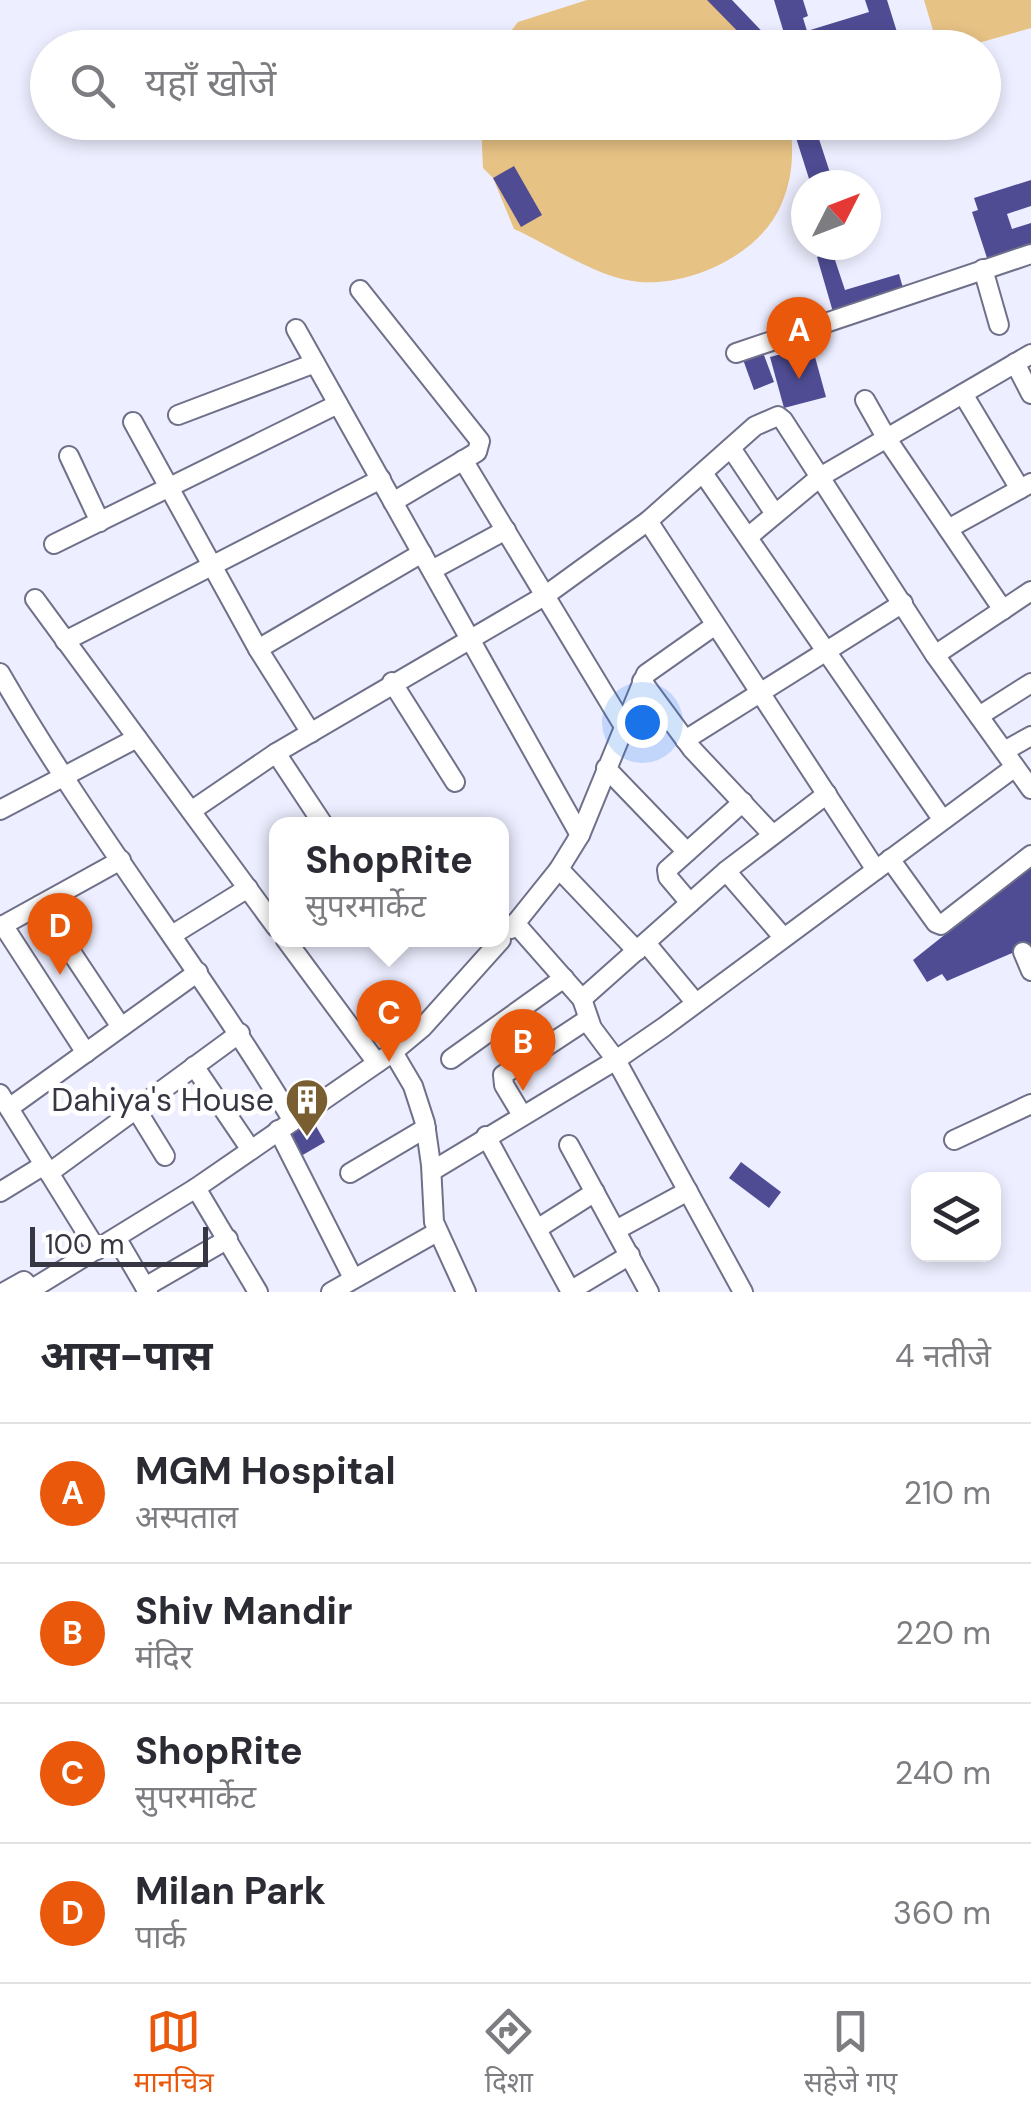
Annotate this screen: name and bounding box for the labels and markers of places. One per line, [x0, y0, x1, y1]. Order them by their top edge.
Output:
pin: A [766, 296, 832, 379]
pin: D [28, 892, 92, 975]
pin: C [356, 980, 422, 1062]
pin: B [490, 1008, 556, 1091]
building icon: Dahiya's House [284, 1077, 330, 1138]
place label: Dahiya's House [51, 1079, 274, 1121]

